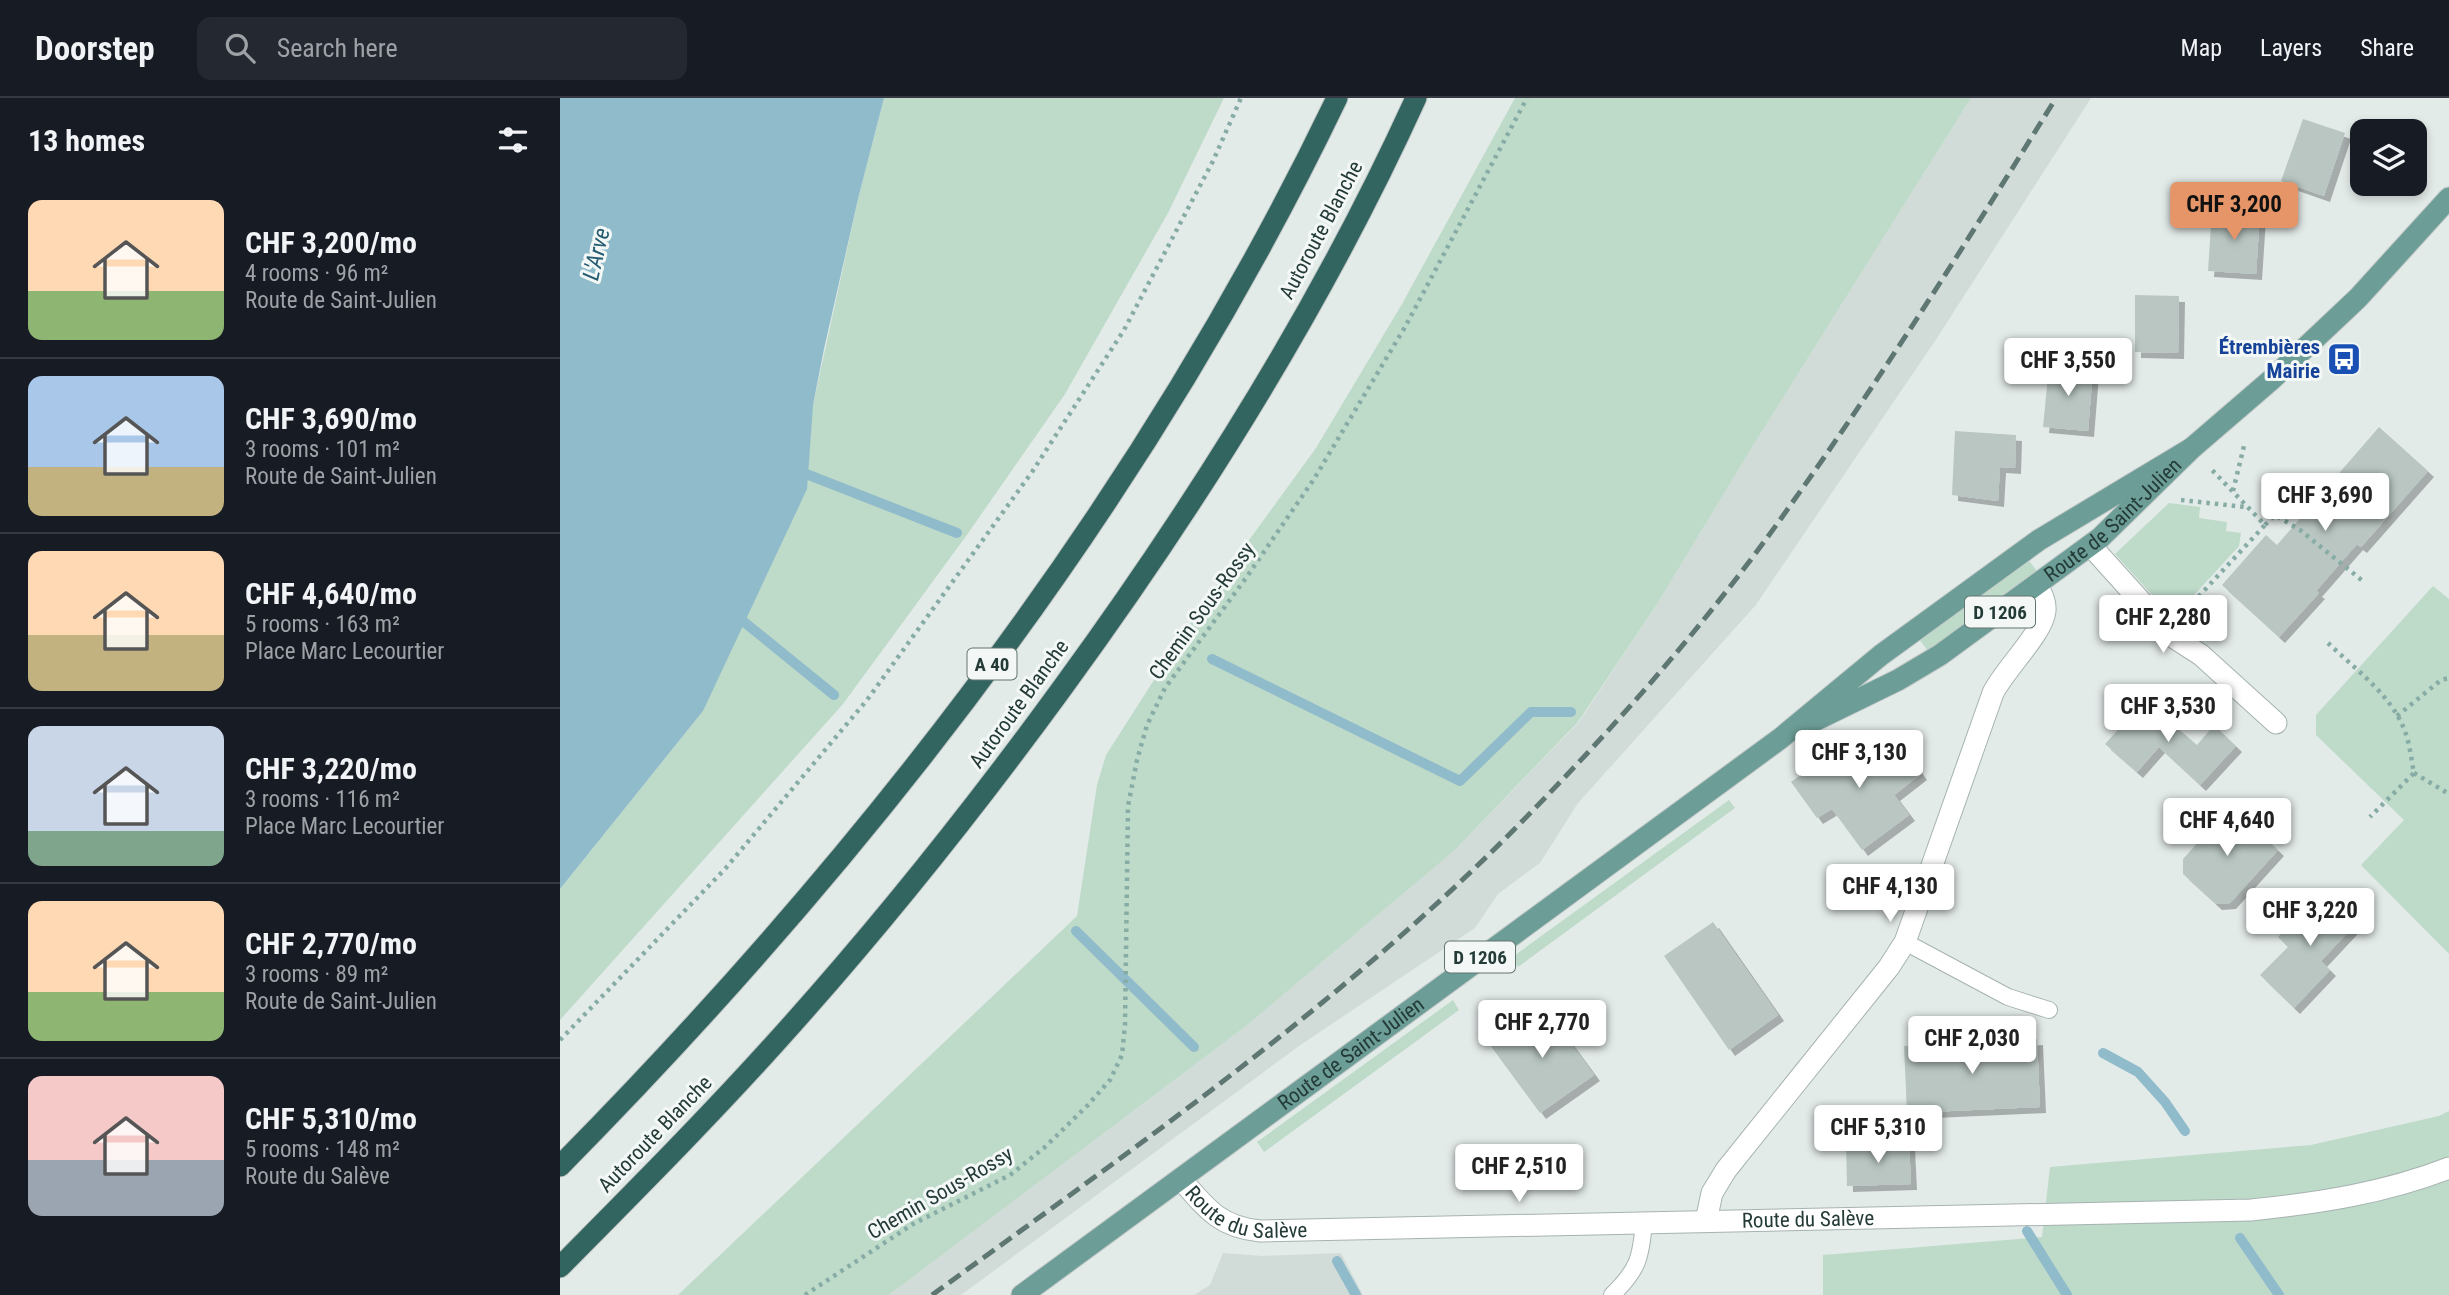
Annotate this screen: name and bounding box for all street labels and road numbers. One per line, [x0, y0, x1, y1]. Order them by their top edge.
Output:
street label: Autoroute Blanche [1275, 157, 1368, 303]
street label: Route de Saint-Julien [2040, 453, 2186, 587]
street label: Chemin Sous-Rossy [1144, 538, 1260, 684]
road number: D 1206 [1965, 597, 2035, 628]
street label: Autoroute Blanche [964, 635, 1074, 773]
road number: A 40 [968, 649, 1017, 680]
road number: D 1206 [1445, 942, 1515, 972]
street label: Route de Saint-Julien [1273, 992, 1429, 1115]
street label: Autoroute Blanche [593, 1071, 717, 1197]
street label: Chemin Sous-Rossy [863, 1142, 1017, 1244]
street label: Route du Salève [1180, 1181, 1308, 1243]
street label: Route du Salève [1742, 1206, 1875, 1233]

